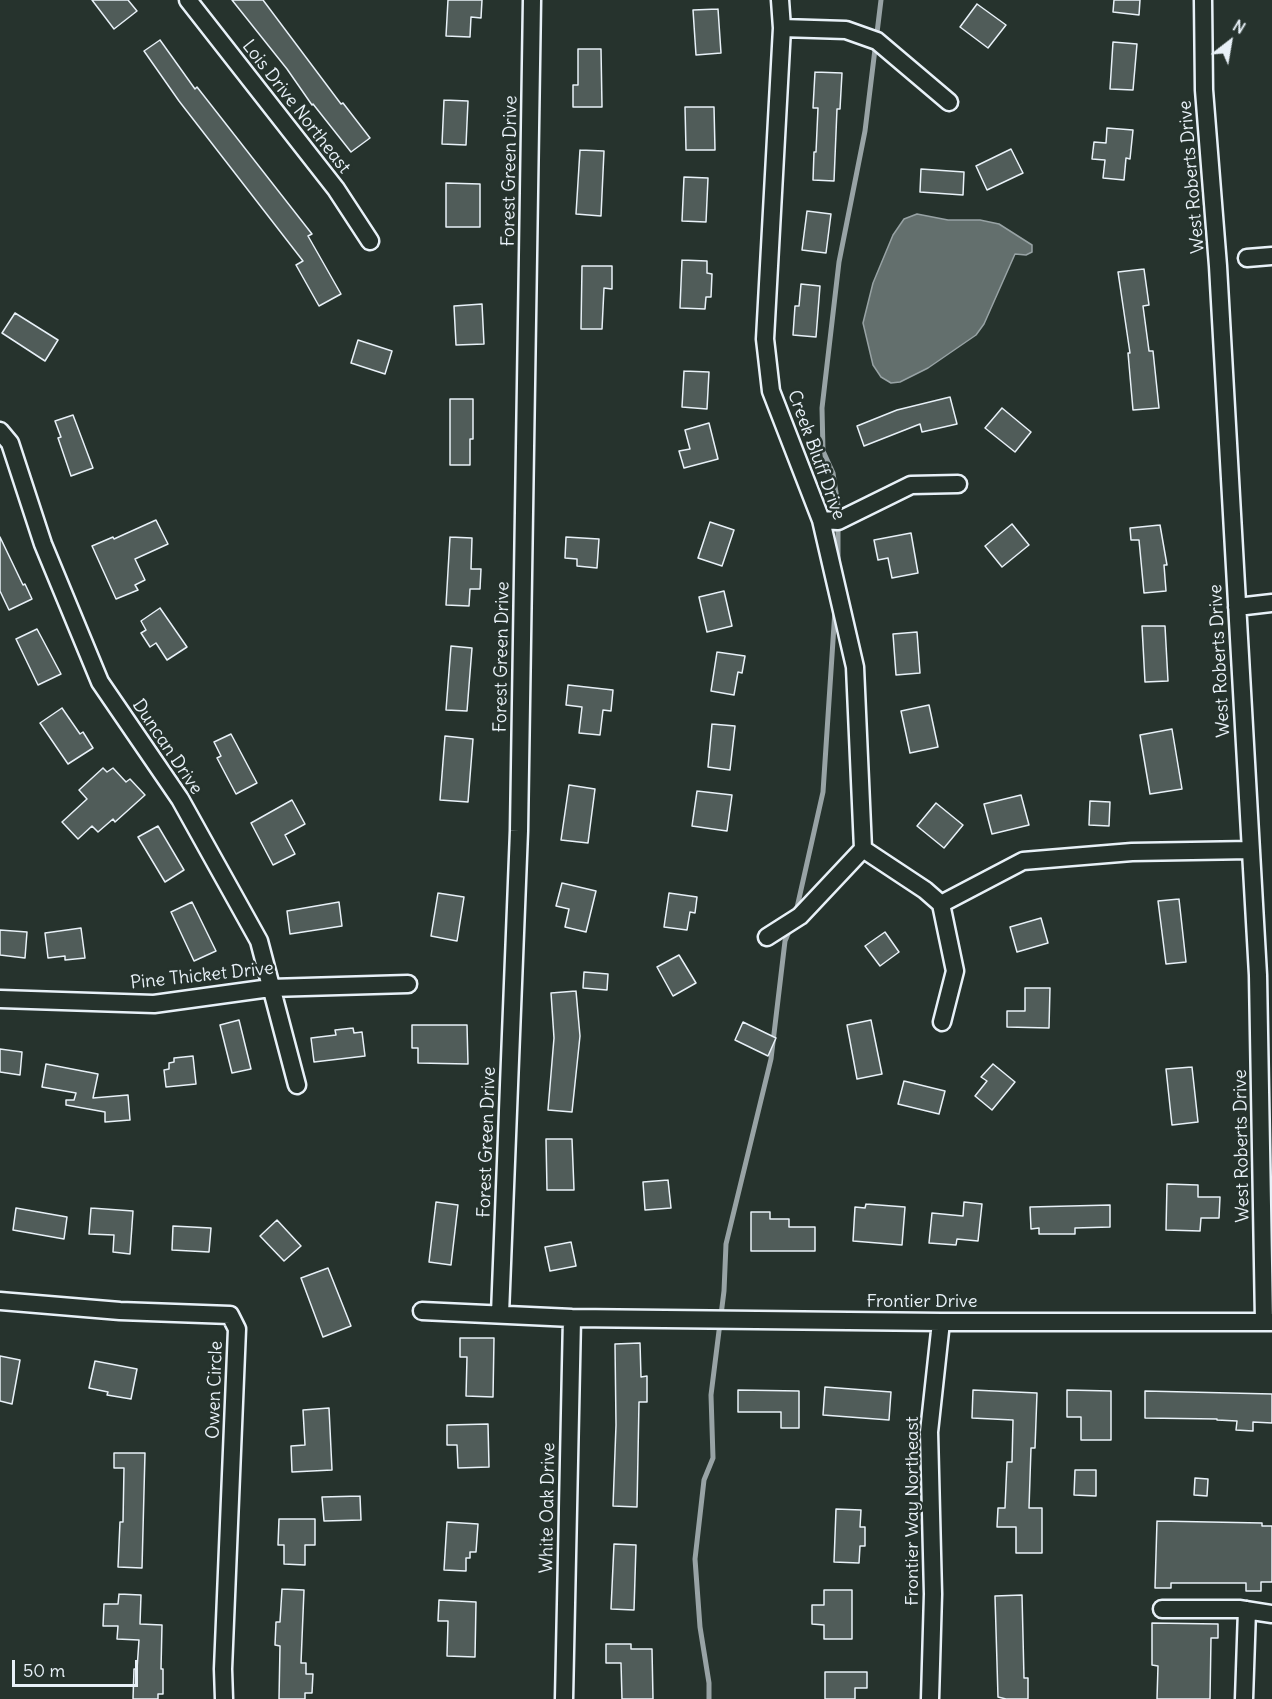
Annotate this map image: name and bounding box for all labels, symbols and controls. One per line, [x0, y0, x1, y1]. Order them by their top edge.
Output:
north arrow [1200, 12, 1260, 72]
text: N [1229, 15, 1249, 38]
street label: Lois Drive Northeast [237, 36, 355, 178]
street label: Forest Green Drive [498, 95, 522, 247]
street label: West Roberts Drive [1175, 100, 1209, 254]
street label: Creek Bluff Drive [783, 387, 849, 523]
street label: Forest Green Drive [490, 581, 514, 733]
street label: West Roberts Drive [1205, 584, 1235, 738]
street label: Duncan Drive [127, 695, 207, 799]
street label: Pine Thicket Drive [129, 958, 275, 994]
street label: Forest Green Drive [474, 1066, 500, 1218]
street label: West Roberts Drive [1230, 1069, 1254, 1223]
street label: Frontier Drive [867, 1291, 977, 1313]
street label: Owen Circle [202, 1340, 228, 1440]
street label: Frontier Way Northeast [902, 1416, 924, 1606]
street label: White Oak Drive [536, 1442, 560, 1574]
scale bar [15, 1648, 141, 1686]
text: 50 m [23, 1659, 65, 1682]

